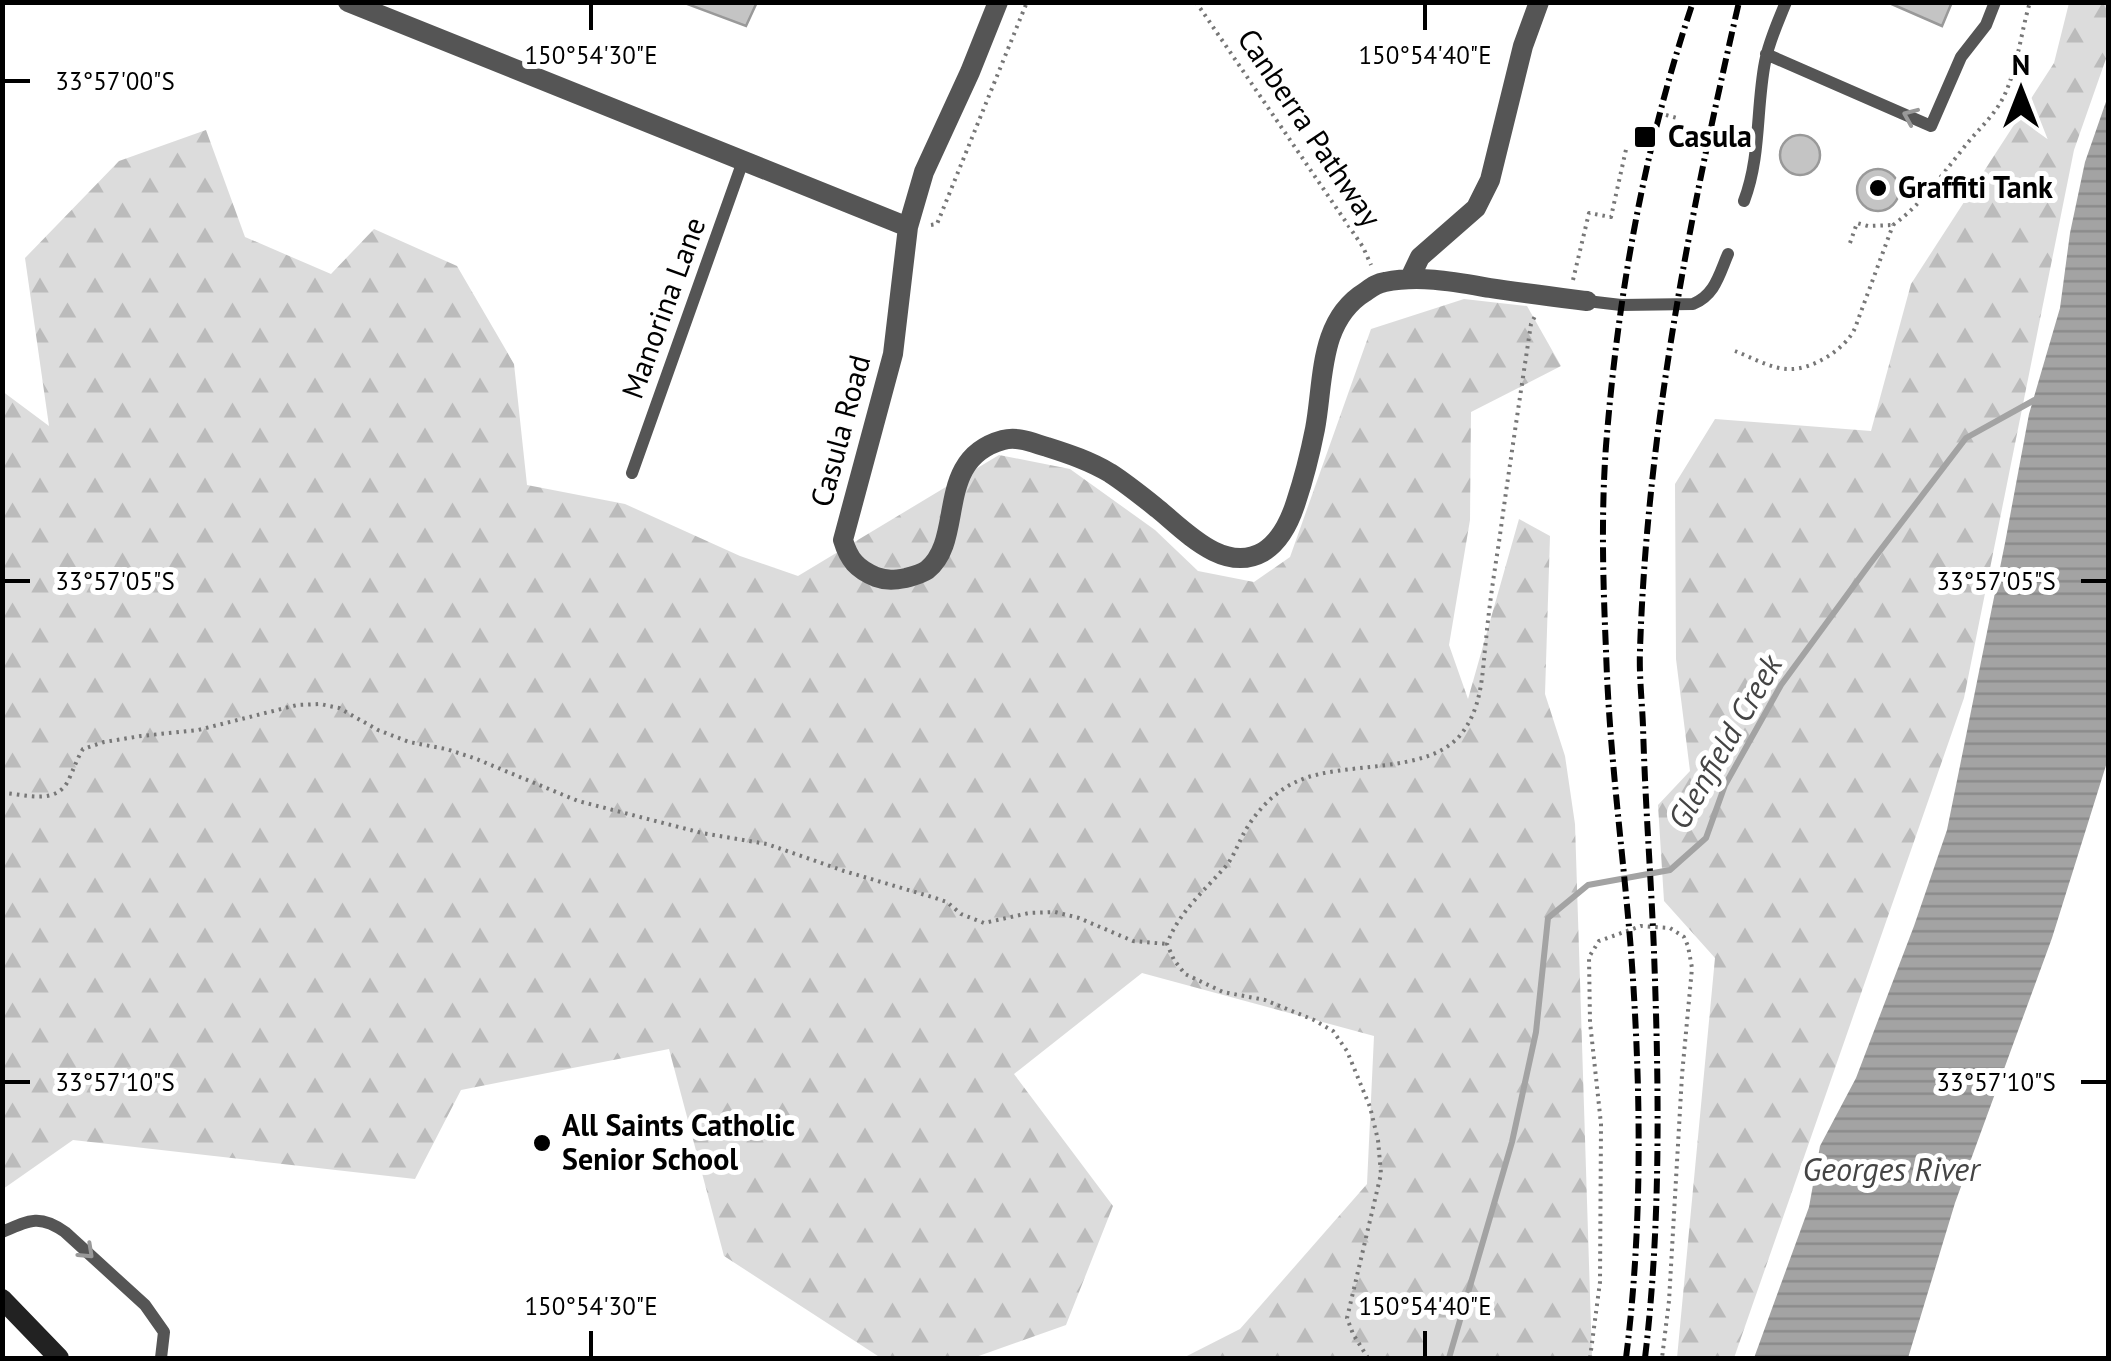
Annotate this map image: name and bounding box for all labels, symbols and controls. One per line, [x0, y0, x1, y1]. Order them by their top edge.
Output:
street label: Canberra Pathway [1230, 21, 1391, 234]
text: 150°54'30"E [524, 39, 658, 71]
text: 150°54'40"E [1358, 39, 1492, 71]
north arrow [1971, 40, 2071, 140]
text: N [2012, 46, 2030, 83]
text: 33°57'00"S [55, 65, 175, 97]
one-way arrow [1902, 108, 1920, 128]
place label: Casula [1668, 116, 1752, 155]
marker: Casula [1632, 124, 1658, 150]
place label: Graffiti Tank [1898, 167, 2053, 206]
marker: Graffiti Tank [1867, 177, 1889, 199]
street label: Manorina Lane [612, 212, 713, 403]
street label: Casula Road [801, 350, 879, 511]
text: 33°57'05"S [55, 565, 175, 597]
text: 33°57'05"S [1936, 565, 2056, 597]
water label: Glenfield Creek [1657, 645, 1792, 836]
text: 33°57'10"S [55, 1066, 175, 1098]
text: 33°57'10"S [1936, 1066, 2056, 1098]
place label: All Saints Catholic Senior School [562, 1105, 795, 1178]
marker: All Saints Catholic Senior School [531, 1132, 553, 1154]
water label: Georges River [1802, 1148, 1982, 1190]
one-way arrow [75, 1240, 93, 1258]
text: 150°54'30"E [524, 1290, 658, 1322]
text: 150°54'40"E [1358, 1290, 1492, 1322]

